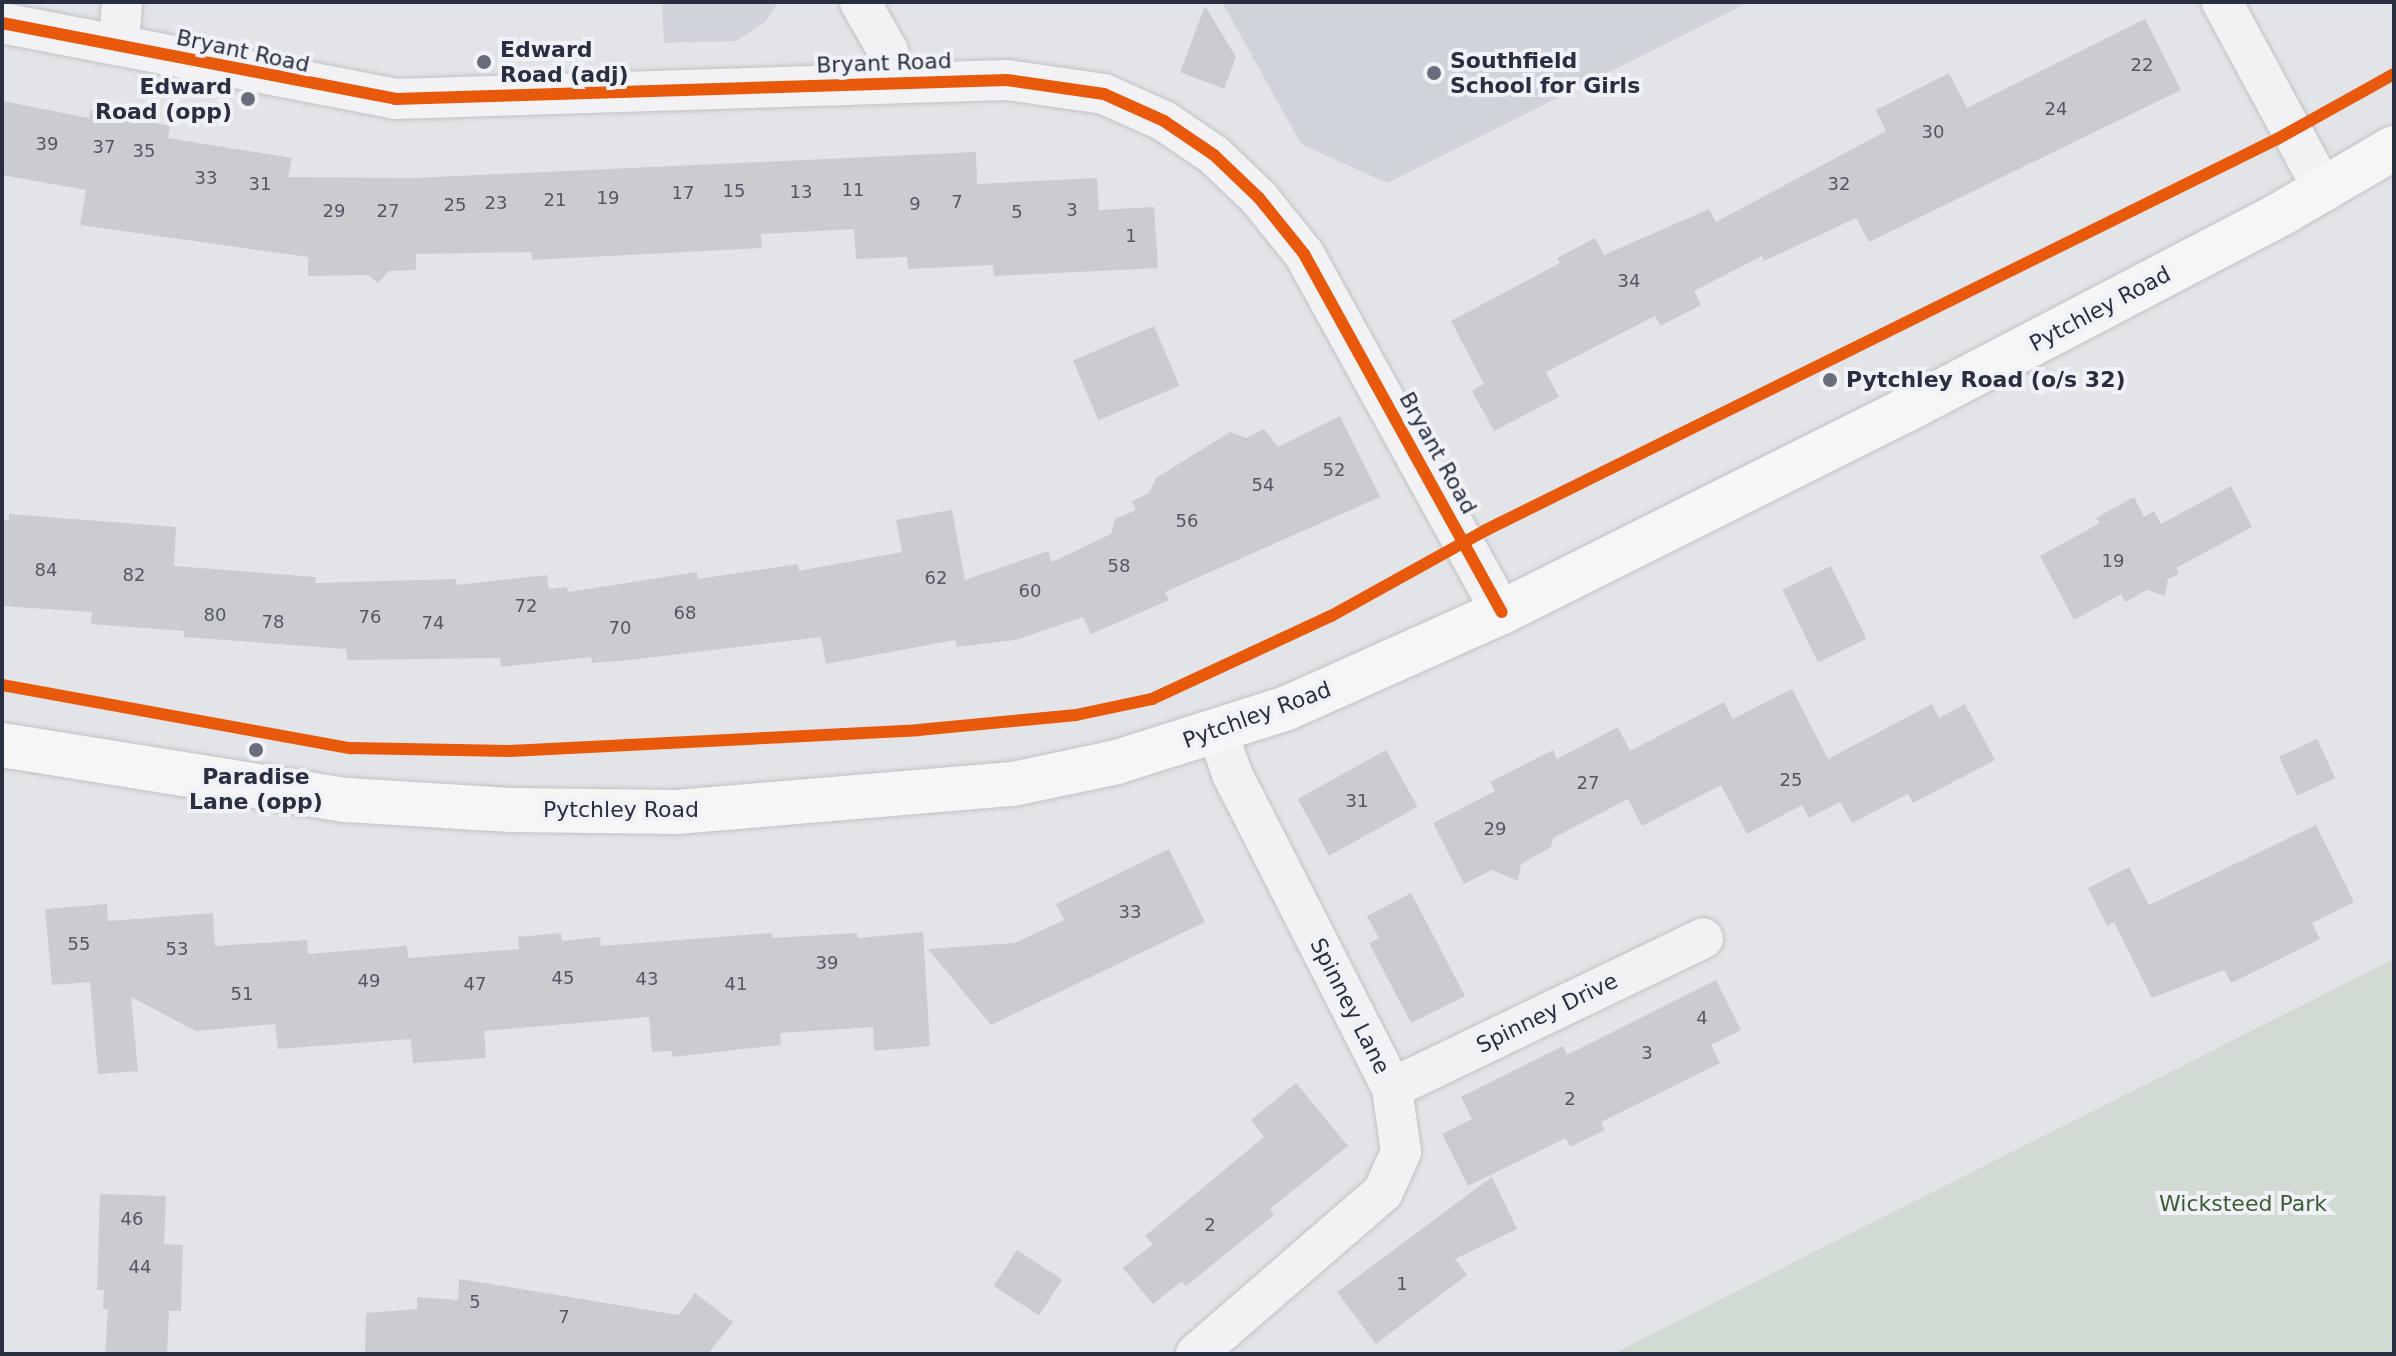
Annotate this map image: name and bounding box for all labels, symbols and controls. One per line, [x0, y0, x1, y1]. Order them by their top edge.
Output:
street label: Bryant Road [174, 24, 312, 78]
place label: Edward Road (adj) [500, 36, 629, 88]
street label: Bryant Road [816, 47, 952, 79]
place label: Southfield School for Girls [1450, 47, 1640, 98]
marker: Edward Road (adj) [475, 53, 493, 71]
house number: 22 [2131, 54, 2153, 76]
marker: Southfield School for Girls [1425, 64, 1443, 82]
place label: Edward Road (opp) [95, 73, 232, 124]
marker: Edward Road (opp) [239, 90, 257, 108]
house number: 24 [2045, 98, 2067, 120]
house number: 30 [1922, 121, 1944, 143]
house number: 39 [36, 133, 58, 155]
house number: 37 [93, 136, 115, 158]
house number: 35 [133, 140, 155, 162]
house number: 33 [195, 167, 217, 189]
house number: 31 [249, 173, 271, 195]
house number: 32 [1828, 173, 1850, 195]
house number: 11 [842, 179, 864, 201]
house number: 15 [723, 180, 745, 202]
house number: 13 [790, 181, 812, 203]
house number: 17 [672, 182, 694, 204]
house number: 19 [597, 187, 619, 209]
house number: 21 [544, 189, 566, 211]
house number: 7 [951, 191, 963, 213]
house number: 23 [485, 192, 507, 214]
house number: 9 [909, 193, 921, 215]
house number: 25 [444, 194, 466, 216]
house number: 3 [1066, 199, 1078, 221]
house number: 29 [323, 200, 345, 222]
house number: 27 [377, 200, 399, 222]
house number: 5 [1011, 201, 1023, 223]
house number: 1 [1125, 225, 1137, 247]
street label: Pytchley Road [2025, 261, 2175, 357]
house number: 34 [1618, 270, 1640, 292]
place label: Pytchley Road (o/s 32) [1846, 367, 2125, 393]
marker: Pytchley Road (o/s 32) [1821, 371, 1839, 389]
street label: Bryant Road [1394, 387, 1482, 519]
house number: 52 [1323, 459, 1345, 481]
house number: 54 [1252, 474, 1274, 496]
house number: 56 [1176, 510, 1198, 532]
house number: 19 [2102, 550, 2124, 572]
house number: 58 [1108, 555, 1130, 577]
house number: 84 [35, 559, 57, 581]
house number: 82 [123, 564, 145, 586]
house number: 62 [925, 567, 947, 589]
house number: 60 [1019, 580, 1041, 602]
house number: 72 [515, 595, 537, 617]
house number: 68 [674, 602, 696, 624]
house number: 80 [204, 604, 226, 626]
house number: 76 [359, 606, 381, 628]
house number: 78 [262, 611, 284, 633]
house number: 74 [422, 612, 444, 634]
house number: 70 [609, 617, 631, 639]
street label: Pytchley Road [1179, 676, 1335, 754]
marker: Paradise Lane (opp) [247, 741, 265, 759]
place label: Paradise Lane (opp) [189, 763, 323, 814]
house number: 25 [1780, 769, 1802, 791]
house number: 27 [1577, 772, 1599, 794]
house number: 31 [1346, 790, 1368, 812]
street label: Pytchley Road [543, 797, 699, 823]
house number: 29 [1484, 818, 1506, 840]
house number: 33 [1119, 901, 1141, 923]
house number: 55 [68, 933, 90, 955]
street label: Spinney Lane [1304, 934, 1396, 1078]
house number: 53 [166, 938, 188, 960]
house number: 39 [816, 952, 838, 974]
house number: 45 [552, 967, 574, 989]
street label: Spinney Drive [1472, 967, 1622, 1059]
house number: 43 [636, 968, 658, 990]
house number: 49 [358, 970, 380, 992]
house number: 47 [464, 973, 486, 995]
house number: 41 [725, 973, 747, 995]
house number: 51 [231, 983, 253, 1005]
house number: 4 [1696, 1007, 1708, 1029]
house number: 3 [1641, 1042, 1653, 1064]
house number: 2 [1564, 1088, 1576, 1110]
park label: Wicksteed Park [2159, 1191, 2327, 1217]
house number: 46 [121, 1208, 143, 1230]
house number: 2 [1204, 1214, 1216, 1236]
house number: 44 [129, 1256, 151, 1278]
house number: 1 [1396, 1273, 1408, 1295]
house number: 5 [469, 1291, 481, 1313]
house number: 7 [558, 1306, 570, 1328]

